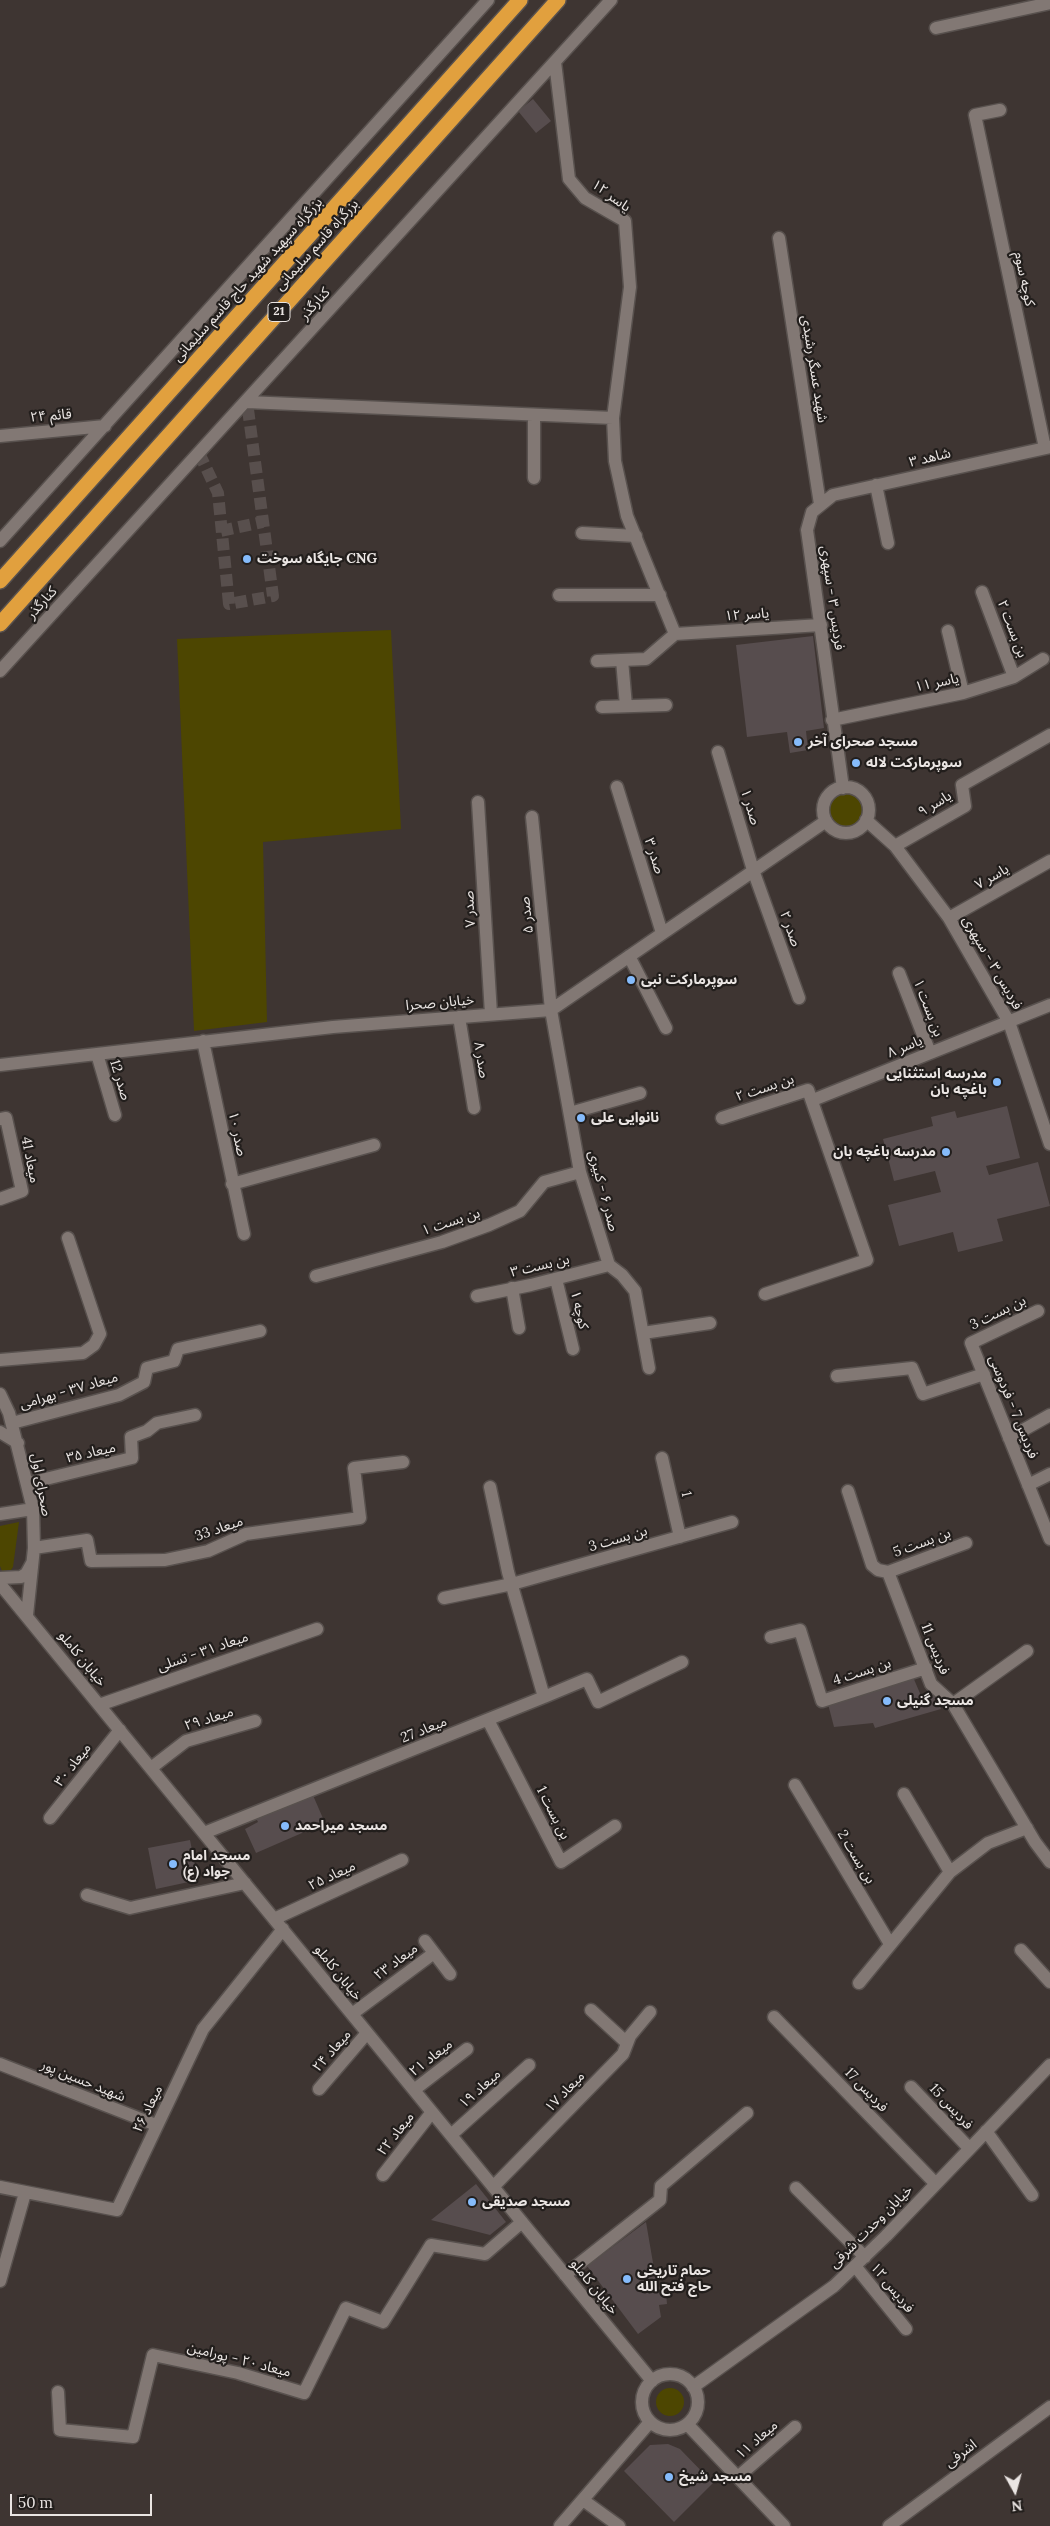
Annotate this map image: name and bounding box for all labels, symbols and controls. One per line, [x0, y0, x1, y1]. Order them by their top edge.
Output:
street label: یاسر ۱۲ [588, 176, 634, 216]
street label: بزرگراه سپهبد شهید حاج قاسم سلیمانی [170, 194, 326, 366]
street label: بزرگراه قاسم سلیمانی [272, 196, 362, 294]
street label: کوچه سوم [1010, 250, 1038, 308]
street label: کنارگذر [296, 284, 334, 324]
road number: 21 [268, 302, 290, 322]
street label: شهید عسگر رشیدی [797, 314, 831, 424]
street label: قائم ۲۴ [30, 406, 72, 426]
street label: شاهد ۳ [908, 445, 952, 471]
street label: فردیس ۳ - سپهری [816, 545, 848, 651]
place label: جایگاه سوخت CNG [257, 551, 377, 567]
marker: جایگاه سوخت CNG [241, 553, 253, 565]
street label: کنارگذر [23, 583, 61, 623]
street label: بن بست ۲ [993, 598, 1031, 660]
street label: یاسر ۱۲ [724, 605, 770, 625]
street label: یاسر ۱۱ [914, 670, 960, 696]
place label: مسجد صحرای آخر [808, 734, 918, 750]
marker: مسجد صحرای آخر [792, 736, 804, 748]
place label: سوپرمارکت لاله [866, 755, 962, 771]
marker: سوپرمارکت لاله [850, 757, 862, 769]
street label: صدر ۱ [737, 787, 763, 827]
street label: یاسر ۹ [915, 787, 955, 821]
street label: صدر ۳ [640, 836, 668, 876]
street label: یاسر ۷ [972, 861, 1012, 893]
street label: صدر ۷ [461, 890, 479, 928]
street label: صدر ۵ [517, 896, 537, 934]
street label: صدر ۲ [776, 909, 804, 949]
street label: فردیس ۳ - سپهری [958, 913, 1026, 1013]
place label: سوپرمارکت نبی [641, 972, 737, 988]
marker: سوپرمارکت نبی [625, 974, 637, 986]
street label: بن بست ۱ [909, 977, 947, 1039]
street label: خیابان صحرا [405, 992, 475, 1014]
street label: یاسر ۸ [885, 1032, 925, 1062]
street label: صدر ۸ [470, 1040, 492, 1080]
street label: صدر 12 [106, 1058, 134, 1102]
place label: مدرسه استثنایی باغچه بان [886, 1066, 987, 1098]
street label: بن بست ۲ [734, 1071, 796, 1105]
marker: مدرسه استثنایی باغچه بان [991, 1076, 1003, 1088]
street label: صدر ۱۰ [224, 1110, 250, 1158]
place label: نانوایی علی [591, 1110, 659, 1126]
marker: نانوایی علی [575, 1112, 587, 1124]
street label: میعاد 41 [17, 1135, 43, 1185]
place label: مدرسه باغچه بان [833, 1144, 936, 1160]
marker: مدرسه باغچه بان [940, 1146, 952, 1158]
street label: صدر ۶ - کبیری [584, 1149, 622, 1233]
street label: بن بست ۱ [420, 1205, 482, 1239]
street label: بن بست ۳ [509, 1251, 571, 1281]
street label: کوچه ۱ [566, 1289, 592, 1331]
street label: بن بست 3 [967, 1292, 1029, 1334]
street label: فردیس 7 - فردوسی [985, 1353, 1041, 1461]
street label: میعاد ۳۷ - بهرامی [18, 1369, 120, 1413]
street label: میعاد ۳۵ [65, 1439, 117, 1467]
street label: صحرای اول [27, 1452, 55, 1518]
street label: 1 [677, 1490, 695, 1498]
street label: میعاد 33 [193, 1513, 245, 1545]
street label: بن بست 3 [587, 1523, 649, 1555]
street label: بن بست 5 [891, 1525, 953, 1561]
street label: فردیس 11 [917, 1621, 953, 1677]
street label: خیابان کاملو [54, 1628, 110, 1690]
street label: میعاد ۳۱ - تسلی [155, 1629, 251, 1675]
street label: بن بست 4 [831, 1655, 893, 1689]
place label: مسجد گنیلی [897, 1693, 974, 1709]
marker: مسجد گنیلی [881, 1695, 893, 1707]
street label: میعاد ۲۹ [182, 1704, 236, 1734]
street label: میعاد 27 [398, 1713, 450, 1747]
street label: میعاد ۳۰ [51, 1740, 95, 1790]
street label: بن بست 1 [532, 1784, 574, 1842]
place label: مسجد میراحمد [295, 1818, 387, 1834]
marker: مسجد میراحمد [279, 1820, 291, 1832]
street label: بن بست 2 [833, 1827, 879, 1887]
place label: مسجد امام جواد (ع) [183, 1848, 250, 1880]
marker: مسجد امام جواد (ع) [167, 1858, 179, 1870]
street label: میعاد ۲۵ [306, 1858, 358, 1894]
street label: میعاد ۲۳ [371, 1940, 421, 1984]
street label: خیابان کاملو [310, 1942, 366, 2004]
street label: میعاد ۲۴ [309, 2027, 355, 2075]
street label: میعاد ۲۱ [406, 2036, 456, 2080]
street label: شهید حسین پور [38, 2056, 128, 2106]
street label: فردیس 17 [841, 2064, 891, 2116]
street label: میعاد ۱۹ [456, 2066, 504, 2112]
street label: میعاد ۱۷ [541, 2068, 589, 2116]
street label: فردیس 15 [926, 2081, 976, 2133]
street label: میعاد ۲۶ [129, 2083, 167, 2135]
street label: میعاد ۲۲ [374, 2109, 418, 2159]
street label: خیابان وحدت شرقی [826, 2182, 916, 2272]
place label: مسجد صدیقی [482, 2194, 571, 2210]
marker: مسجد صدیقی [466, 2196, 478, 2208]
street label: خیابان کاملو [566, 2256, 622, 2318]
street label: فردیس ۱۲ [867, 2260, 917, 2316]
place label: حمام تاریخی حاج فتح الله [637, 2263, 711, 2296]
marker: حمام تاریخی حاج فتح الله [621, 2273, 633, 2285]
street label: میعاد ۲۰ - پورامین [185, 2339, 293, 2381]
street label: میعاد ۱۱ [733, 2417, 781, 2463]
street label: اشرفی [942, 2436, 980, 2472]
north arrow [990, 2466, 1040, 2516]
place label: مسجد شیخ [679, 2469, 752, 2485]
marker: مسجد شیخ [663, 2471, 675, 2483]
scale bar [12, 2484, 155, 2516]
text: 50 m [18, 2493, 53, 2512]
text: N [1010, 2496, 1023, 2515]

